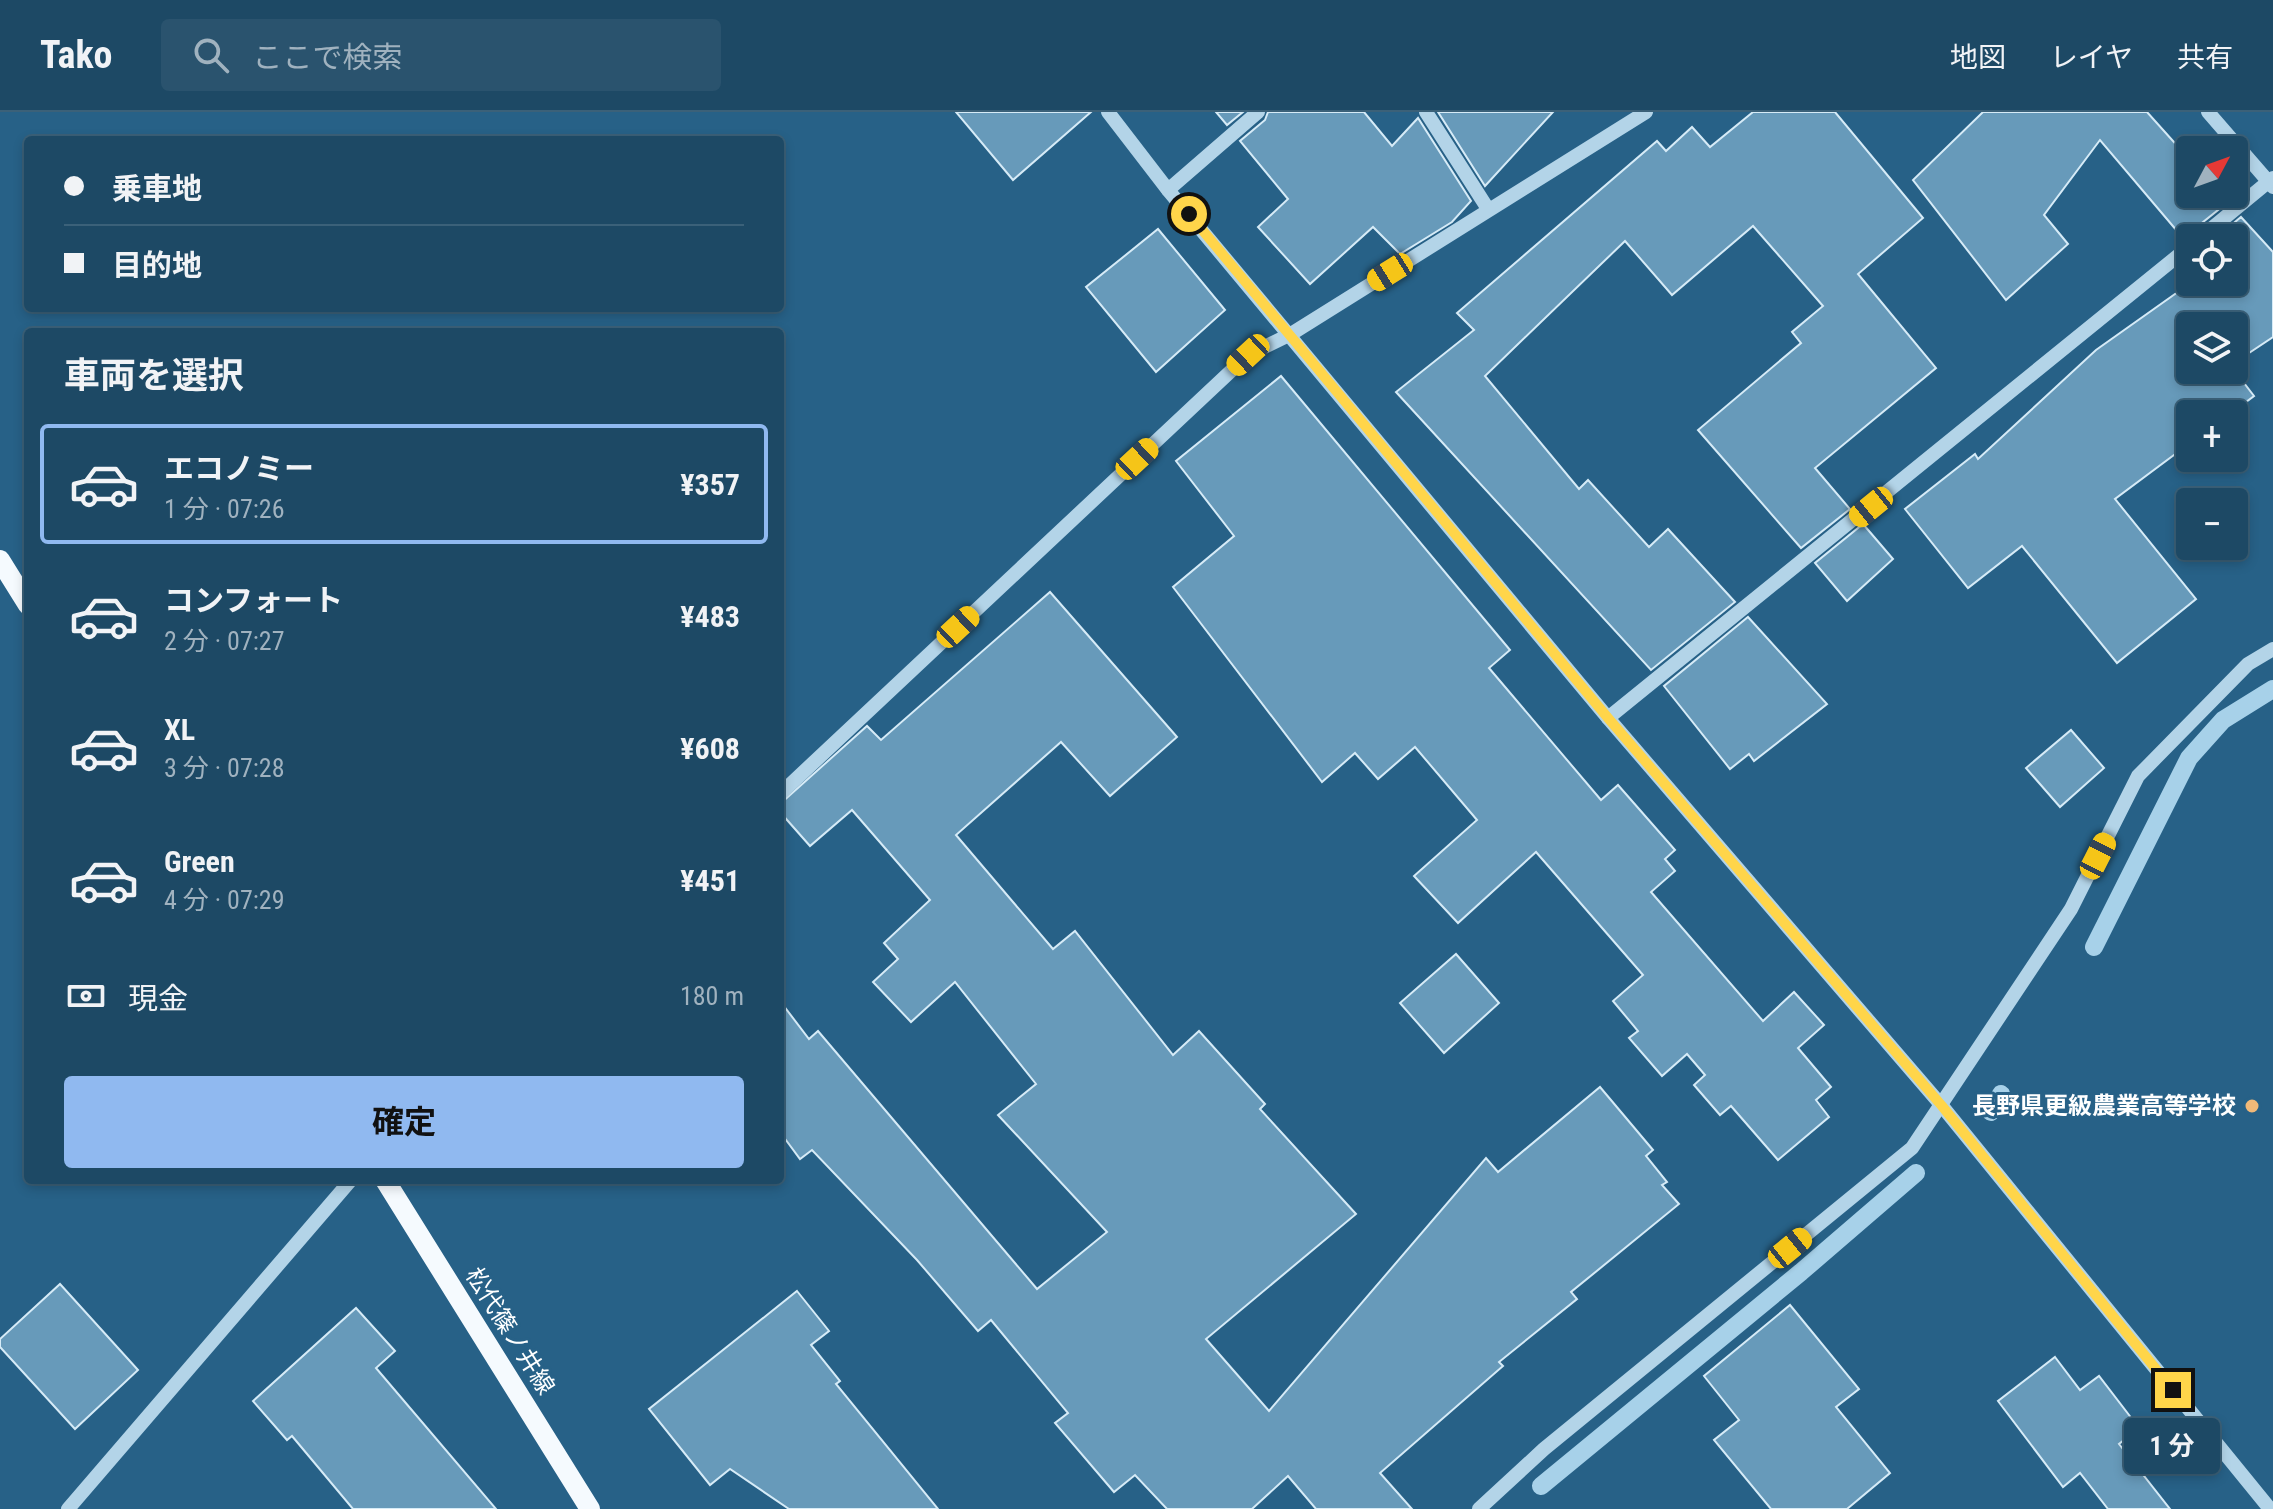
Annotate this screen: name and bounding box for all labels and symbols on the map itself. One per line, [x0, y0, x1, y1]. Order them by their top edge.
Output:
north arrow [2176, 136, 2248, 208]
route start [1171, 196, 1207, 232]
car [1363, 249, 1417, 295]
car [1222, 330, 1274, 380]
car [1111, 434, 1163, 484]
car [1845, 483, 1897, 531]
car [932, 602, 984, 652]
car [2076, 829, 2120, 883]
place label: 長野県更級農業高等学校 [1972, 1092, 2236, 1120]
marker: 長野県更級農業高等学校 [2243, 1097, 2261, 1115]
car [1764, 1224, 1816, 1272]
street label: 松代篠ノ井線 [460, 1263, 560, 1399]
route end [2155, 1372, 2191, 1408]
callout: 1 分 [2125, 1418, 2221, 1474]

